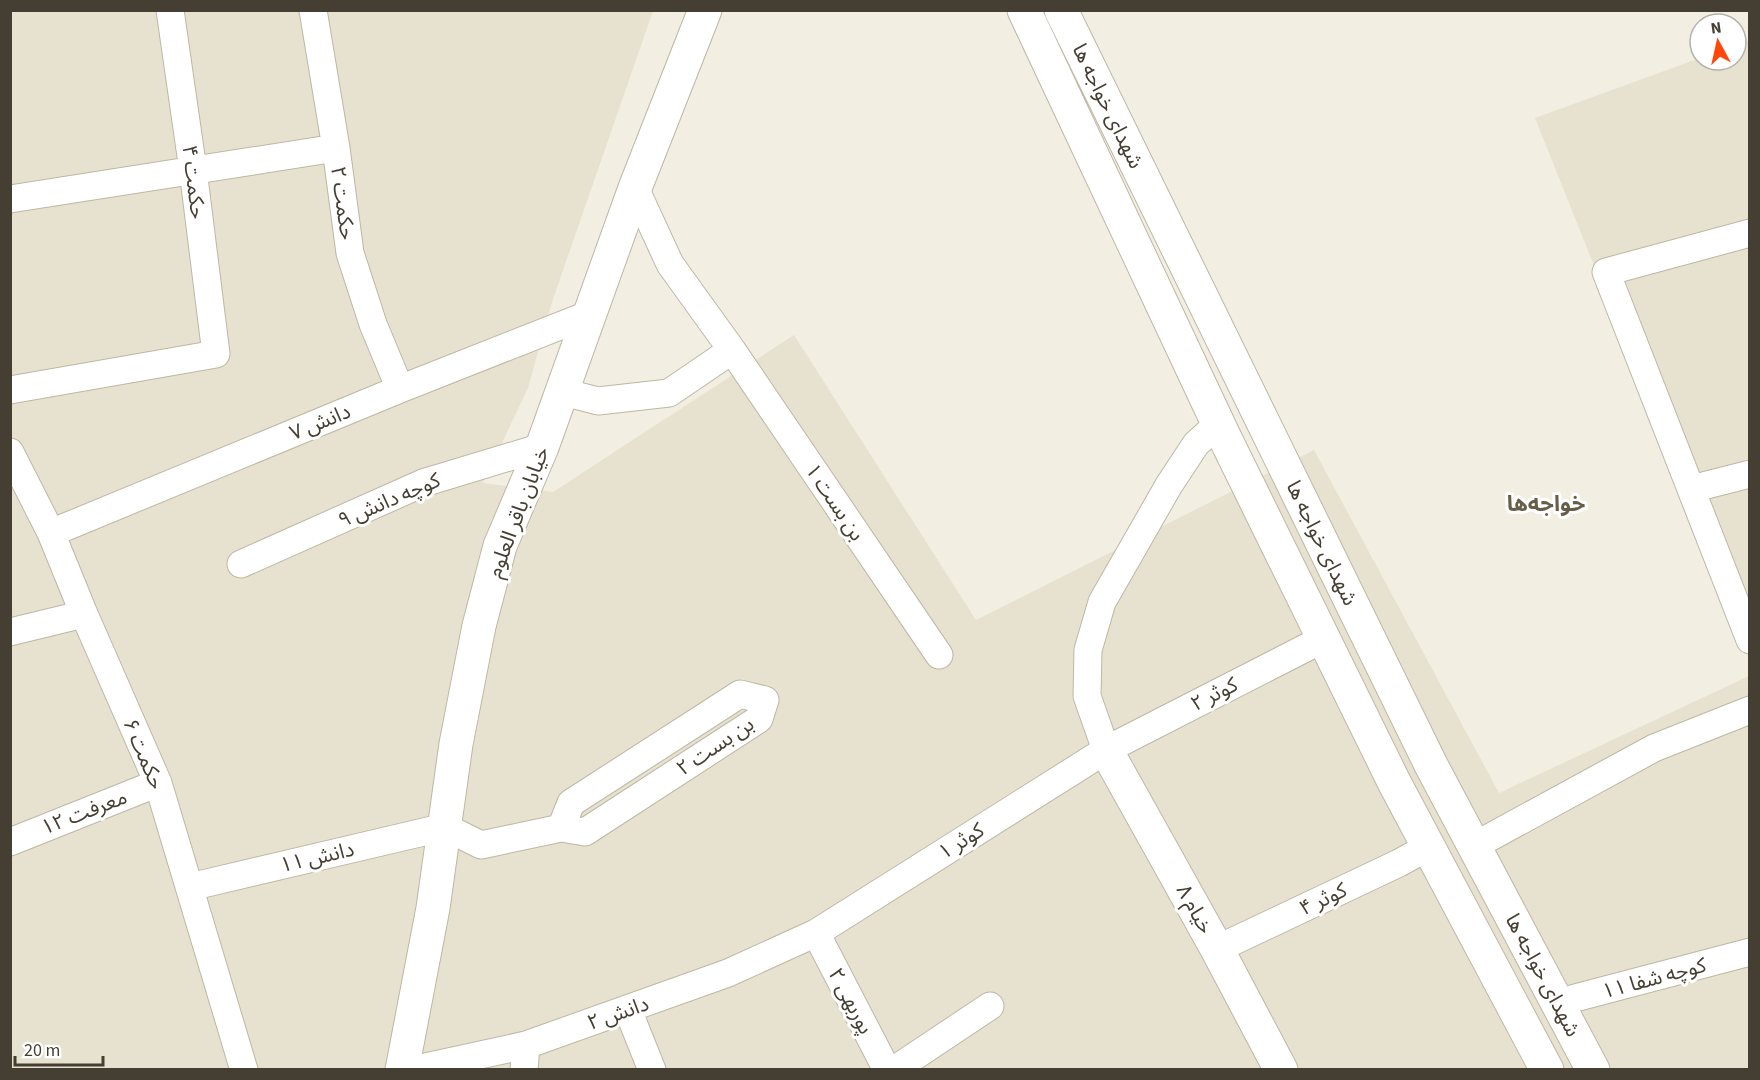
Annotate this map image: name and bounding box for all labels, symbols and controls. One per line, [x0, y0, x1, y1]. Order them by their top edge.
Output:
north arrow [1688, 12, 1748, 72]
text: N [1709, 17, 1723, 40]
street label: شهدای خواجه ها [1065, 38, 1151, 174]
street label: حکمت ۴ [175, 143, 213, 221]
street label: حکمت ۲ [323, 164, 363, 242]
street label: دانش ۷ [285, 396, 355, 448]
street label: خیابان باقر العلوم [479, 442, 558, 582]
street label: بن بست ۱ [798, 457, 872, 547]
street label: کوچه دانش ۹ [333, 465, 445, 535]
street label: شهدای خواجه ها [1279, 475, 1365, 611]
district label: خواجه‌ها [1507, 488, 1585, 520]
street label: کوثر ۲ [1185, 669, 1243, 719]
street label: بن بست ۲ [670, 709, 760, 783]
street label: حکمت ۶ [116, 714, 172, 794]
street label: معرفت ۱۲ [37, 782, 131, 842]
street label: کوثر ۱ [932, 815, 990, 867]
street label: دانش ۱۱ [277, 834, 357, 880]
street label: کوثر ۴ [1294, 875, 1352, 923]
street label: خیام ۸ [1168, 879, 1221, 940]
street label: شهدای خواجه ها [1498, 908, 1588, 1042]
street label: کوچه شفا ۱۱ [1599, 950, 1710, 1006]
street label: پوربهی ۲ [821, 963, 881, 1039]
street label: دانش ۲ [583, 988, 653, 1038]
scale bar [15, 1029, 104, 1067]
text: 20 m [24, 1038, 60, 1063]

